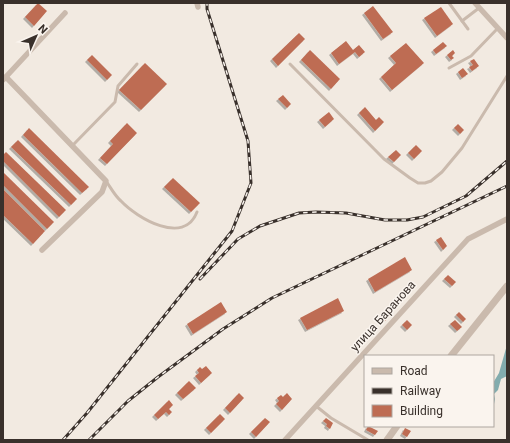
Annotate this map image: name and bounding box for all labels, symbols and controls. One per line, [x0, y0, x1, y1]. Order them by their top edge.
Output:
north arrow [16, 16, 56, 56]
text: N [35, 22, 50, 37]
street label: улица Баранова [348, 278, 418, 354]
legend [364, 355, 494, 427]
text: Road [400, 364, 428, 378]
text: Railway [400, 384, 441, 398]
text: Building [400, 404, 443, 418]

